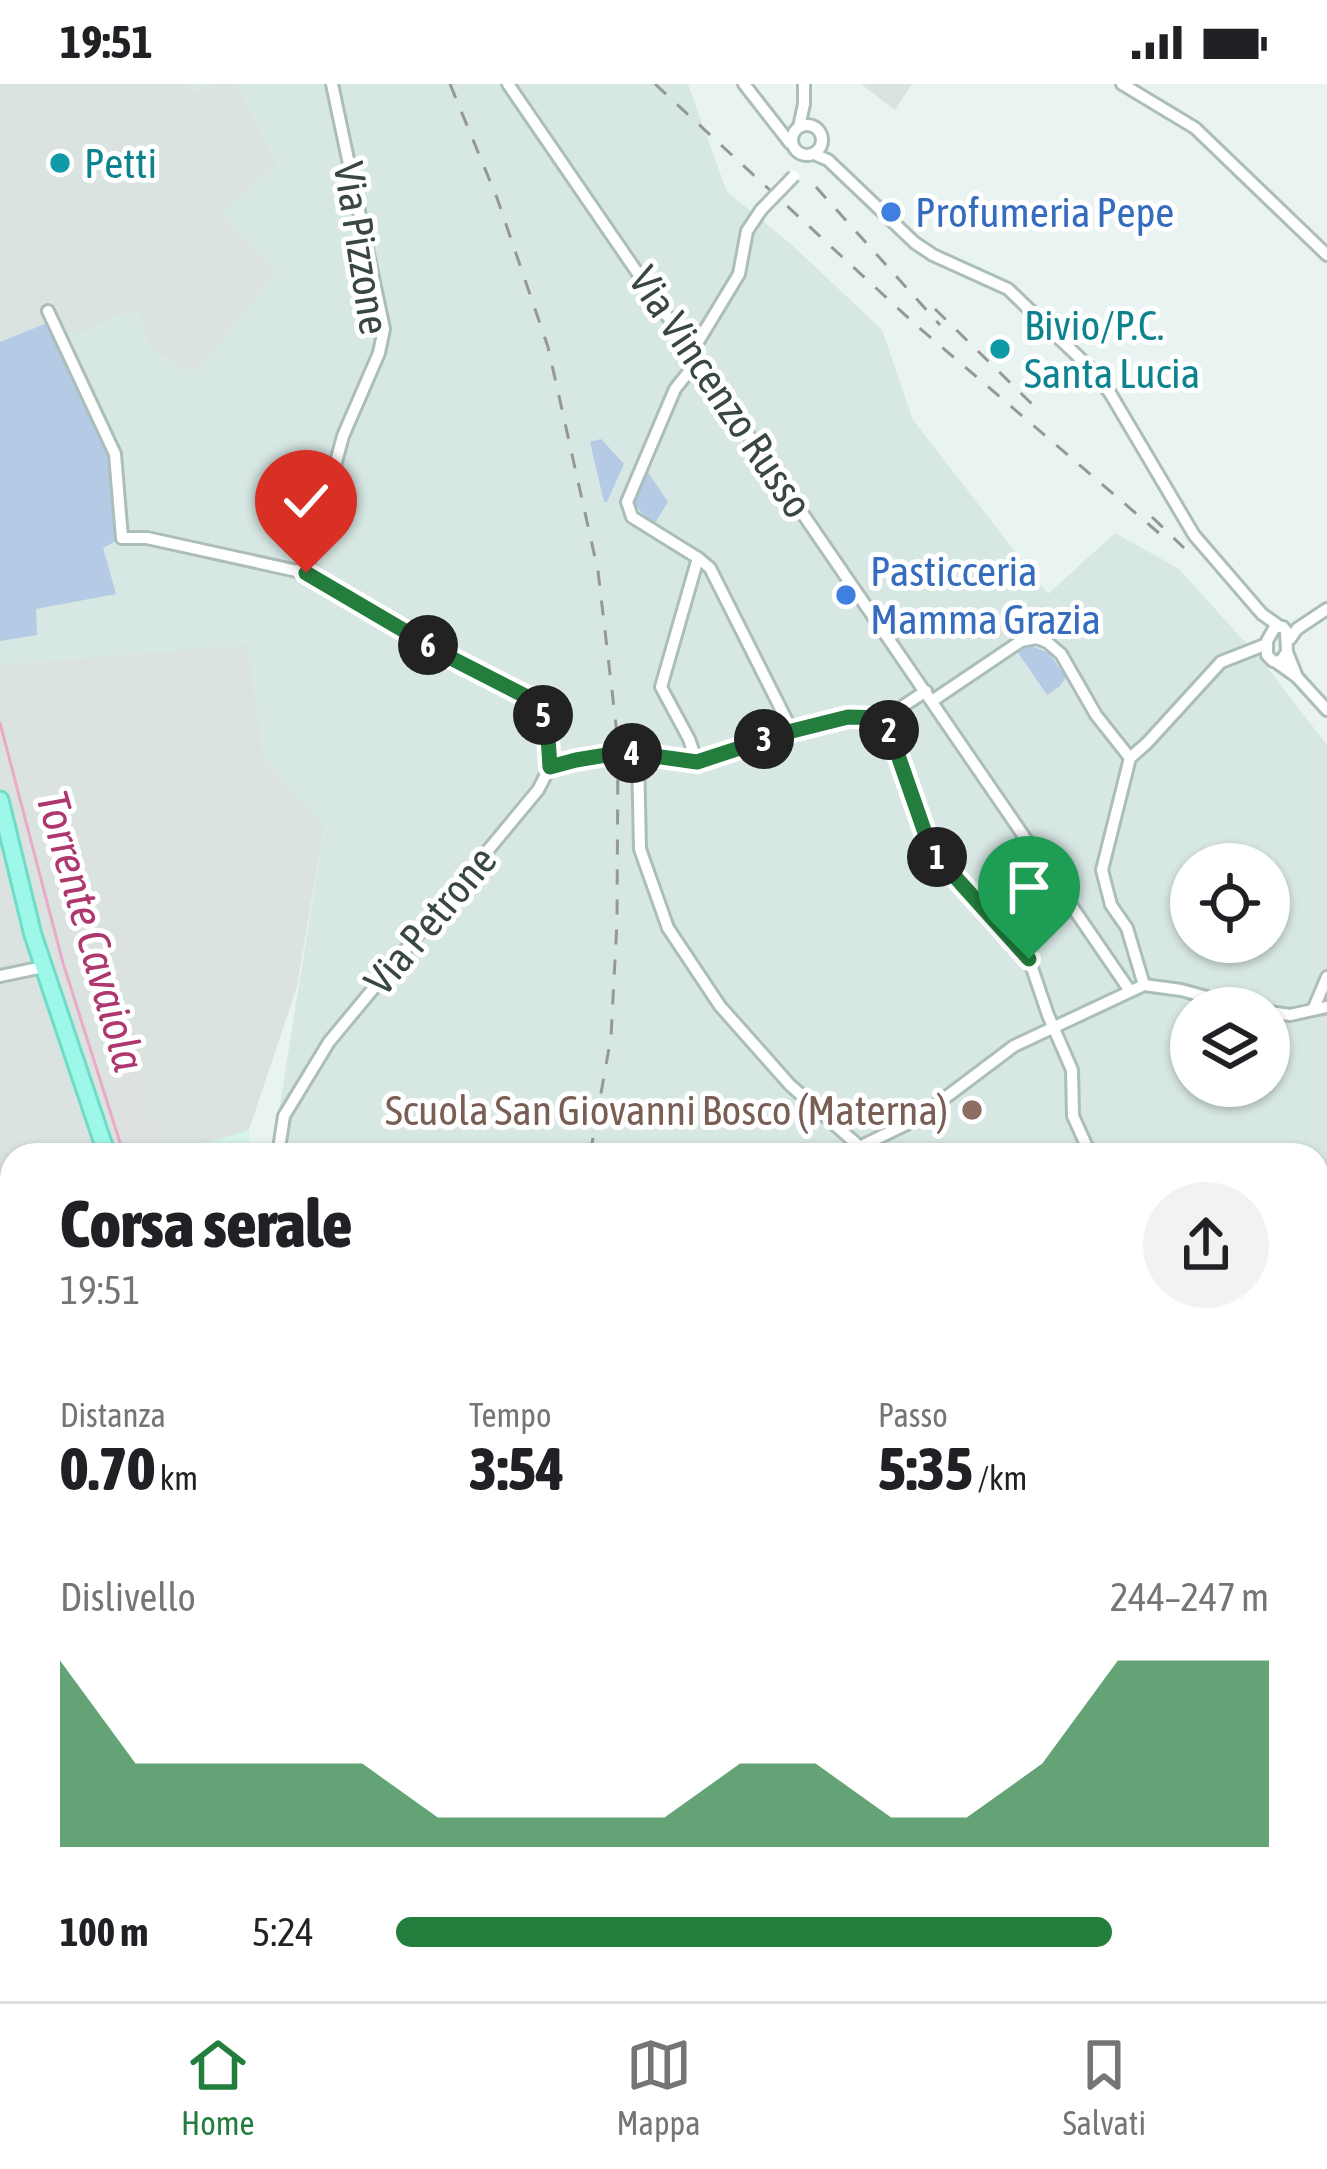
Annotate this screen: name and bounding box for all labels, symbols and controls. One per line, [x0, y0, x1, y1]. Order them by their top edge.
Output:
text: 19:51 [60, 16, 153, 68]
place label: Petti [84, 139, 157, 187]
marker: Petti [47, 150, 73, 176]
street label: Via Pizzone [325, 158, 399, 338]
place label: Profumeria Pepe [915, 188, 1174, 236]
marker: Profumeria Pepe [878, 199, 904, 225]
street label: Via Vincenzo Russo [619, 258, 823, 526]
place label: Bivio/P.C. Santa Lucia [1024, 301, 1200, 397]
marker: Bivio/P.C. Santa Lucia [987, 336, 1013, 362]
pin [255, 450, 357, 573]
icon: check [273, 468, 339, 534]
place label: Pasticceria Mamma Grazia [870, 547, 1101, 643]
marker: Pasticceria Mamma Grazia [833, 582, 859, 608]
pin: 6 [398, 615, 458, 675]
text: 6 [420, 626, 436, 664]
pin: 5 [513, 685, 573, 745]
text: 5 [535, 696, 551, 734]
pin: 2 [859, 700, 919, 760]
pin: 3 [734, 709, 794, 769]
text: 2 [881, 711, 897, 749]
text: 3 [756, 720, 772, 758]
pin: 4 [602, 723, 662, 783]
text: 4 [624, 734, 640, 772]
water label: Torrente Cavaiola [26, 785, 156, 1077]
pin: 1 [907, 827, 967, 887]
street label: Via Petrone [354, 836, 506, 1004]
pin [978, 836, 1080, 959]
text: 1 [929, 838, 945, 876]
map controls [1170, 843, 1290, 1107]
button: locate [1170, 843, 1290, 963]
icon: arrive [996, 854, 1062, 920]
button: layers [1170, 987, 1290, 1107]
place label: Scuola San Giovanni Bosco (Materna) [385, 1086, 948, 1134]
marker: Scuola San Giovanni Bosco (Materna) [959, 1097, 985, 1123]
button: share [1143, 1182, 1269, 1308]
text: Corsa serale [60, 1185, 352, 1261]
text: 19:51 [60, 1268, 140, 1312]
text: Distanza [60, 1396, 166, 1434]
text: Tempo [469, 1396, 551, 1434]
text: Passo [878, 1396, 948, 1434]
text: 0.70 [60, 1434, 155, 1503]
text: 3:54 [469, 1434, 564, 1503]
text: 5:35 [878, 1434, 973, 1503]
text: km [155, 1459, 198, 1497]
text: /km [973, 1459, 1027, 1497]
text: Dislivello [60, 1575, 196, 1619]
text: 244–247 m [1110, 1575, 1269, 1619]
text: 100 m [60, 1910, 148, 1954]
text: 5:24 [252, 1910, 314, 1954]
tab: Home [181, 2032, 254, 2142]
tab: Mappa [617, 2032, 701, 2142]
tab: Salvati [1063, 2032, 1146, 2142]

